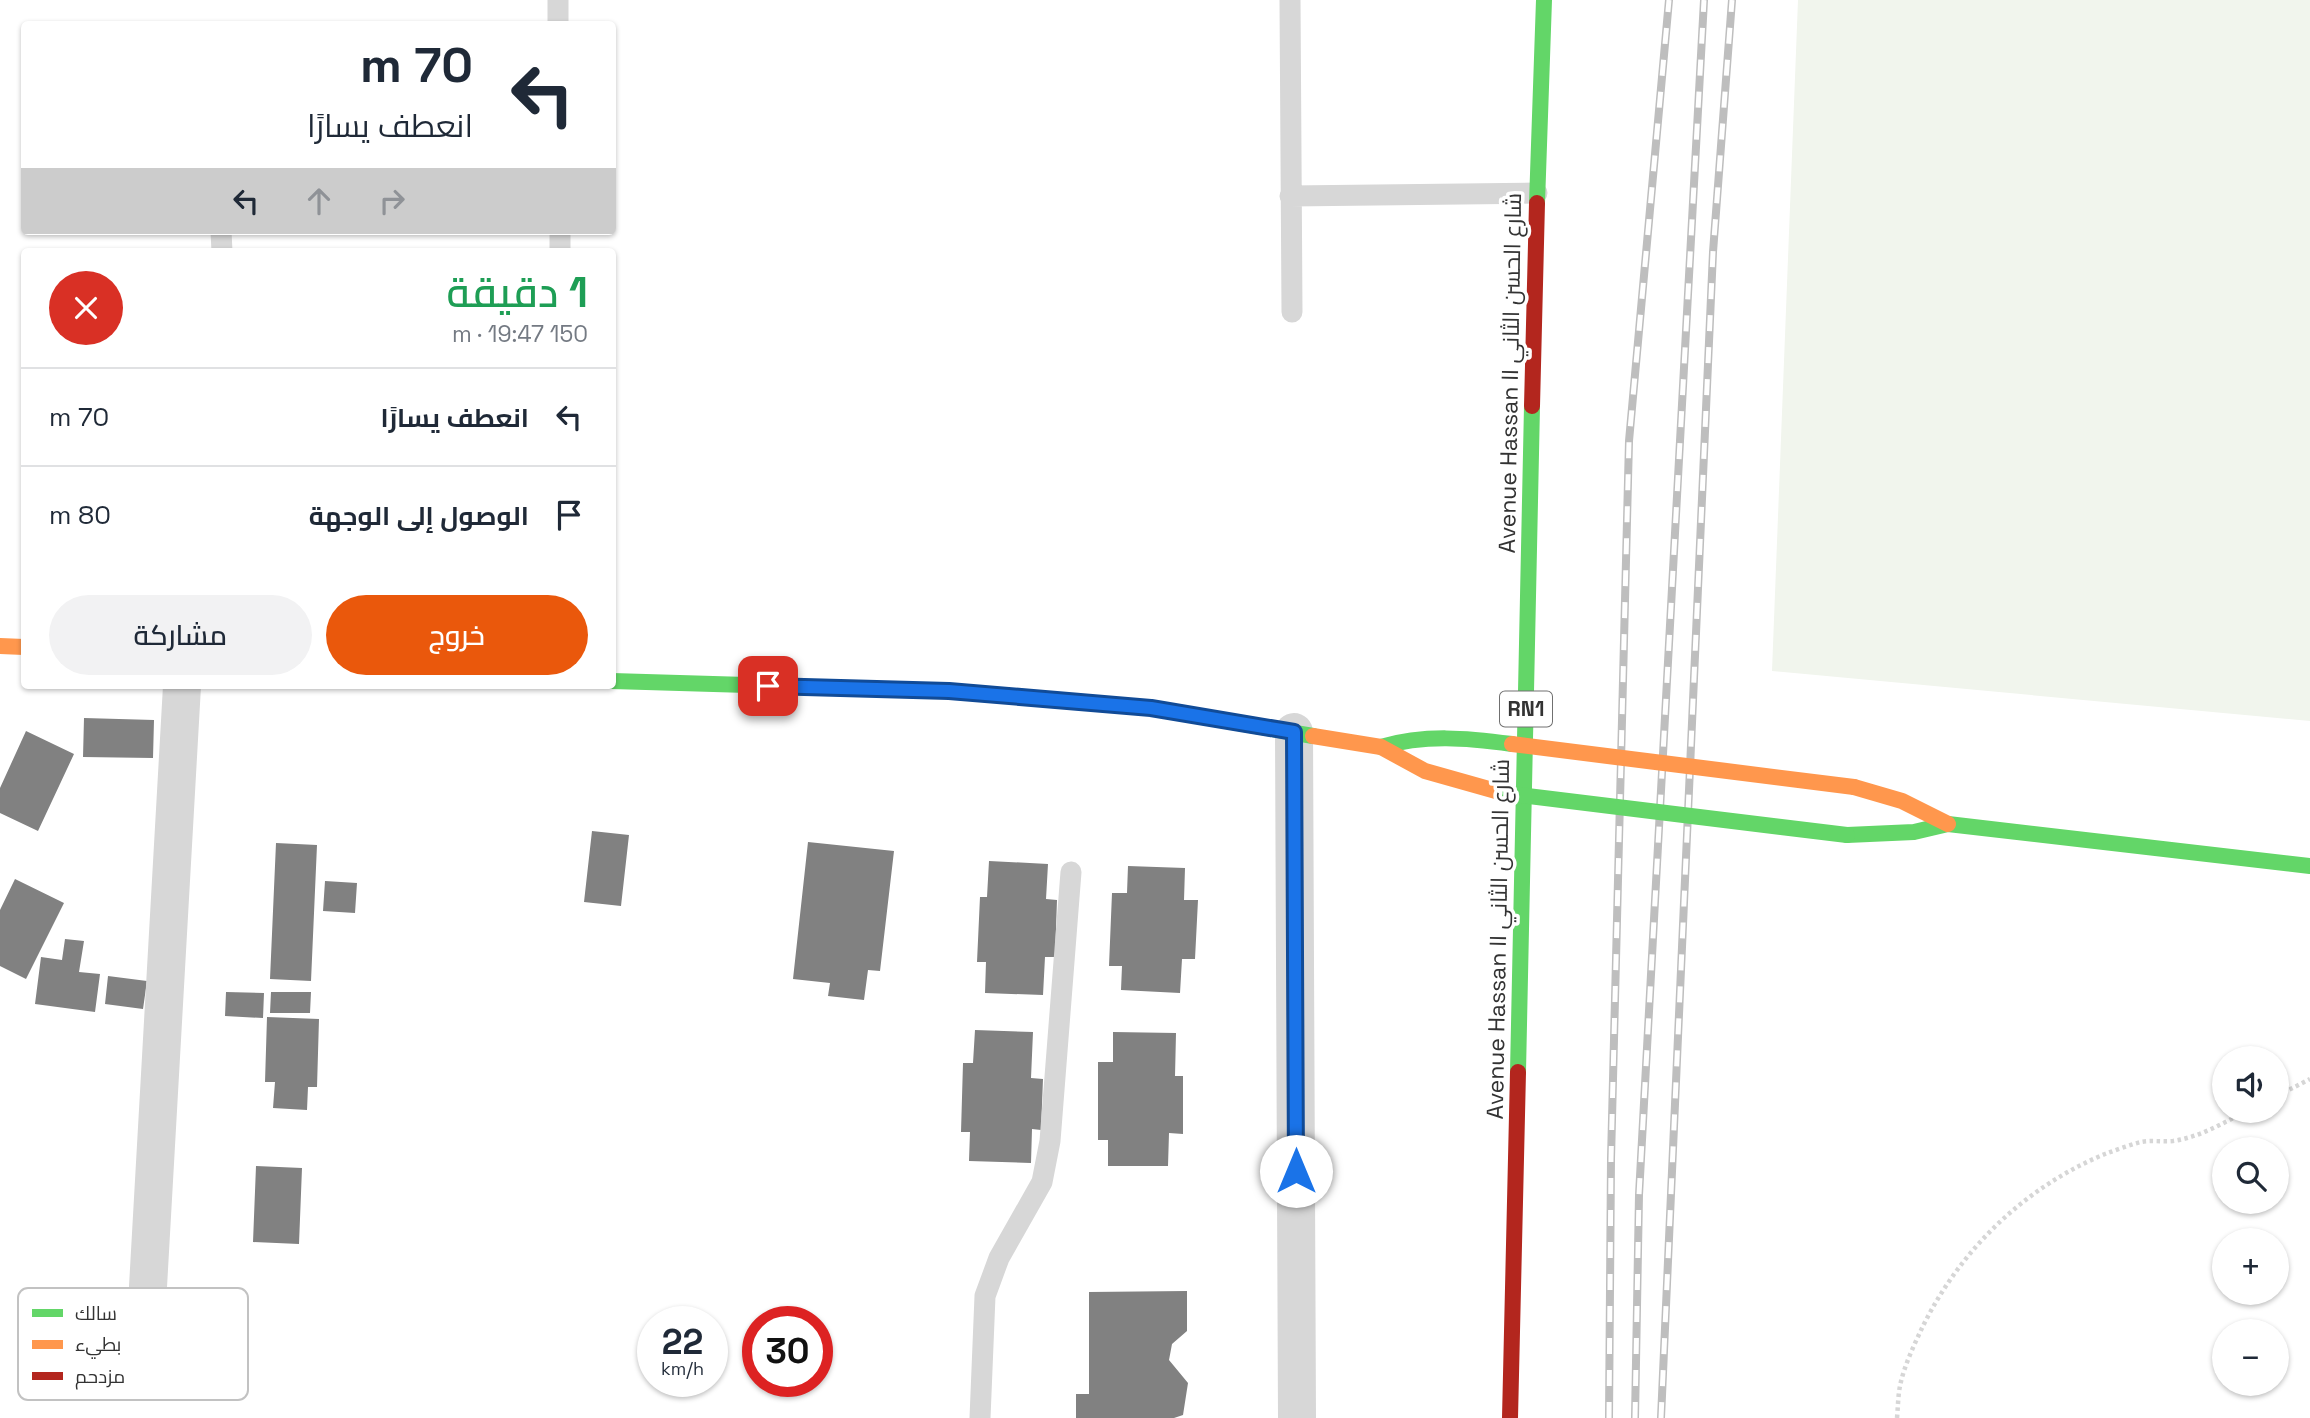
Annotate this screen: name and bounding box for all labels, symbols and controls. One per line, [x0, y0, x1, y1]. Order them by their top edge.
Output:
text: 70 m [360, 34, 473, 96]
icon: left [497, 49, 588, 140]
text: انعطف يسارًا [307, 106, 473, 146]
icon: left [227, 182, 265, 220]
icon: ahead [300, 182, 338, 220]
icon: right [373, 182, 411, 220]
street label: Avenue Hassan II شارع الحسن الثاني [1492, 192, 1531, 554]
text: 1 دقيقة [447, 266, 588, 319]
button: close [49, 271, 123, 345]
text: 150 m · 19:47 [452, 319, 588, 349]
icon: left [550, 398, 588, 436]
text: 70 m [49, 400, 109, 434]
text: انعطف يسارًا [381, 401, 529, 435]
icon: arrive [550, 496, 588, 534]
text: 80 m [49, 498, 111, 532]
text: الوصول إلى الوجهة [309, 499, 529, 533]
button: مشاركة [49, 595, 312, 675]
button: خروج [326, 595, 588, 675]
pin [738, 656, 798, 716]
icon: arrive [749, 667, 787, 705]
road number: RN1 [1500, 692, 1552, 726]
street label: Avenue Hassan II شارع الحسن الثاني [1480, 758, 1519, 1120]
map controls [2212, 1046, 2289, 1396]
button: sound [2212, 1046, 2289, 1123]
position arrow [1259, 1134, 1333, 1208]
button: search [2212, 1137, 2289, 1214]
button: + [2212, 1228, 2289, 1305]
legend [18, 1288, 248, 1400]
text: سالك [75, 1301, 117, 1326]
speed limit sign: 30 [742, 1306, 833, 1397]
button: − [2212, 1319, 2289, 1396]
text: 22 [662, 1320, 703, 1364]
text: بطيء [75, 1332, 121, 1359]
text: km/h [661, 1357, 704, 1380]
text: مزدحم [75, 1364, 125, 1390]

